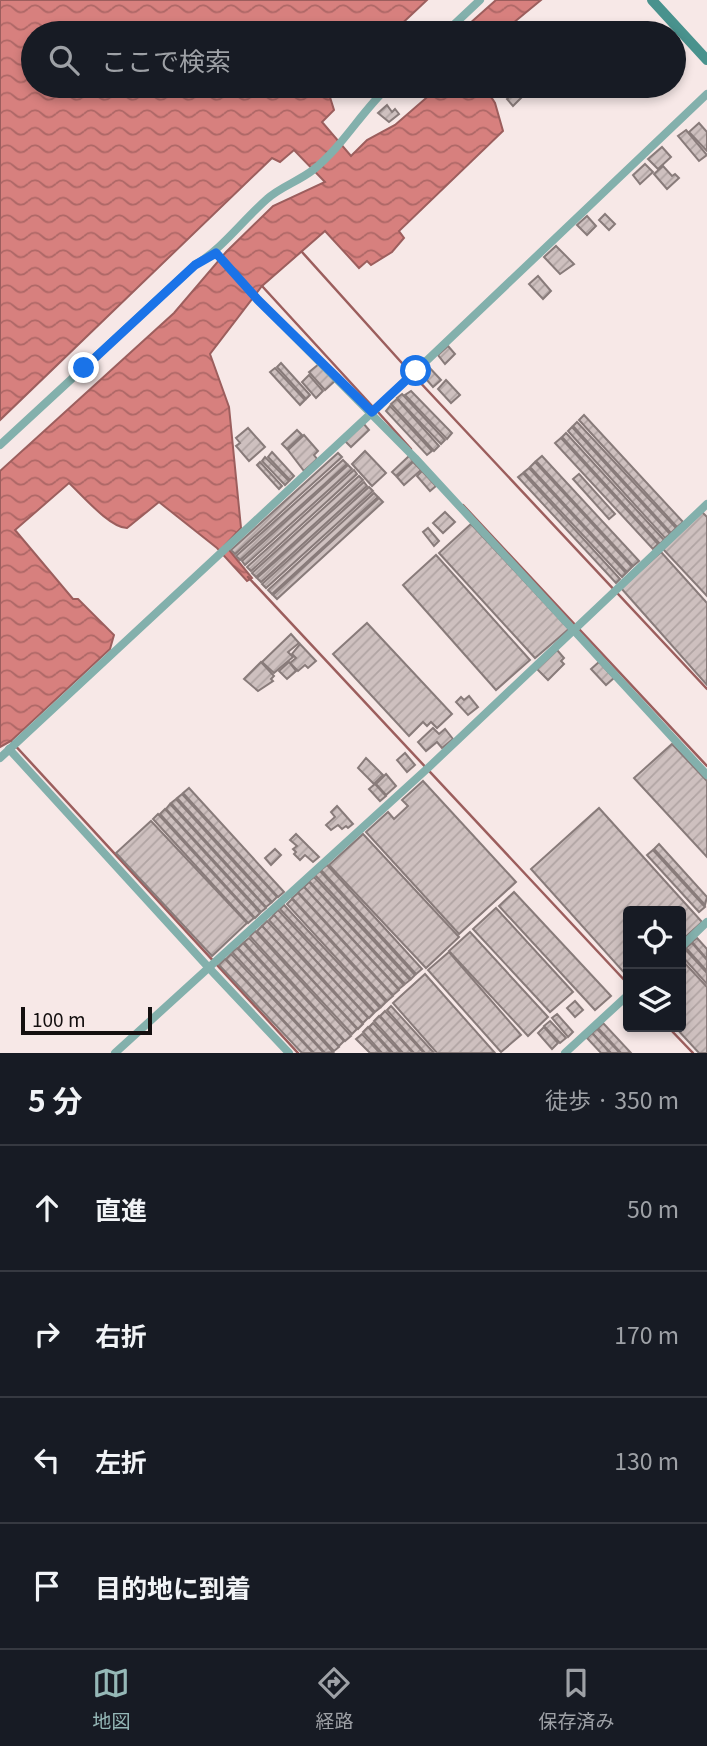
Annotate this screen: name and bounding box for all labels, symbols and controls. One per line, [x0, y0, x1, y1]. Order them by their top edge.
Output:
search box [21, 21, 686, 98]
icon: search [45, 41, 83, 79]
text: ここで検索 [101, 41, 231, 78]
route end [68, 352, 99, 383]
route start [400, 355, 431, 386]
map controls [623, 906, 686, 1032]
button: locate [623, 906, 686, 969]
button: layers [623, 969, 686, 1032]
scale bar [21, 1004, 152, 1036]
text: 100 m [32, 1005, 86, 1032]
text: 5 分 [28, 1077, 83, 1121]
text: 徒歩 · 350 m [545, 1082, 679, 1116]
icon: ahead [28, 1189, 66, 1227]
text: 直進 [95, 1190, 147, 1227]
text: 50 m [627, 1191, 679, 1225]
icon: right [28, 1315, 66, 1353]
text: 右折 [95, 1316, 147, 1353]
text: 170 m [614, 1317, 679, 1351]
icon: left [28, 1441, 66, 1479]
text: 左折 [95, 1442, 147, 1479]
text: 130 m [614, 1443, 679, 1477]
icon: arrive [28, 1567, 66, 1605]
text: 目的地に到着 [95, 1568, 251, 1605]
tab: 地図 [92, 1664, 131, 1733]
tab: 経路 [315, 1664, 354, 1733]
tab: 保存済み [538, 1664, 615, 1733]

